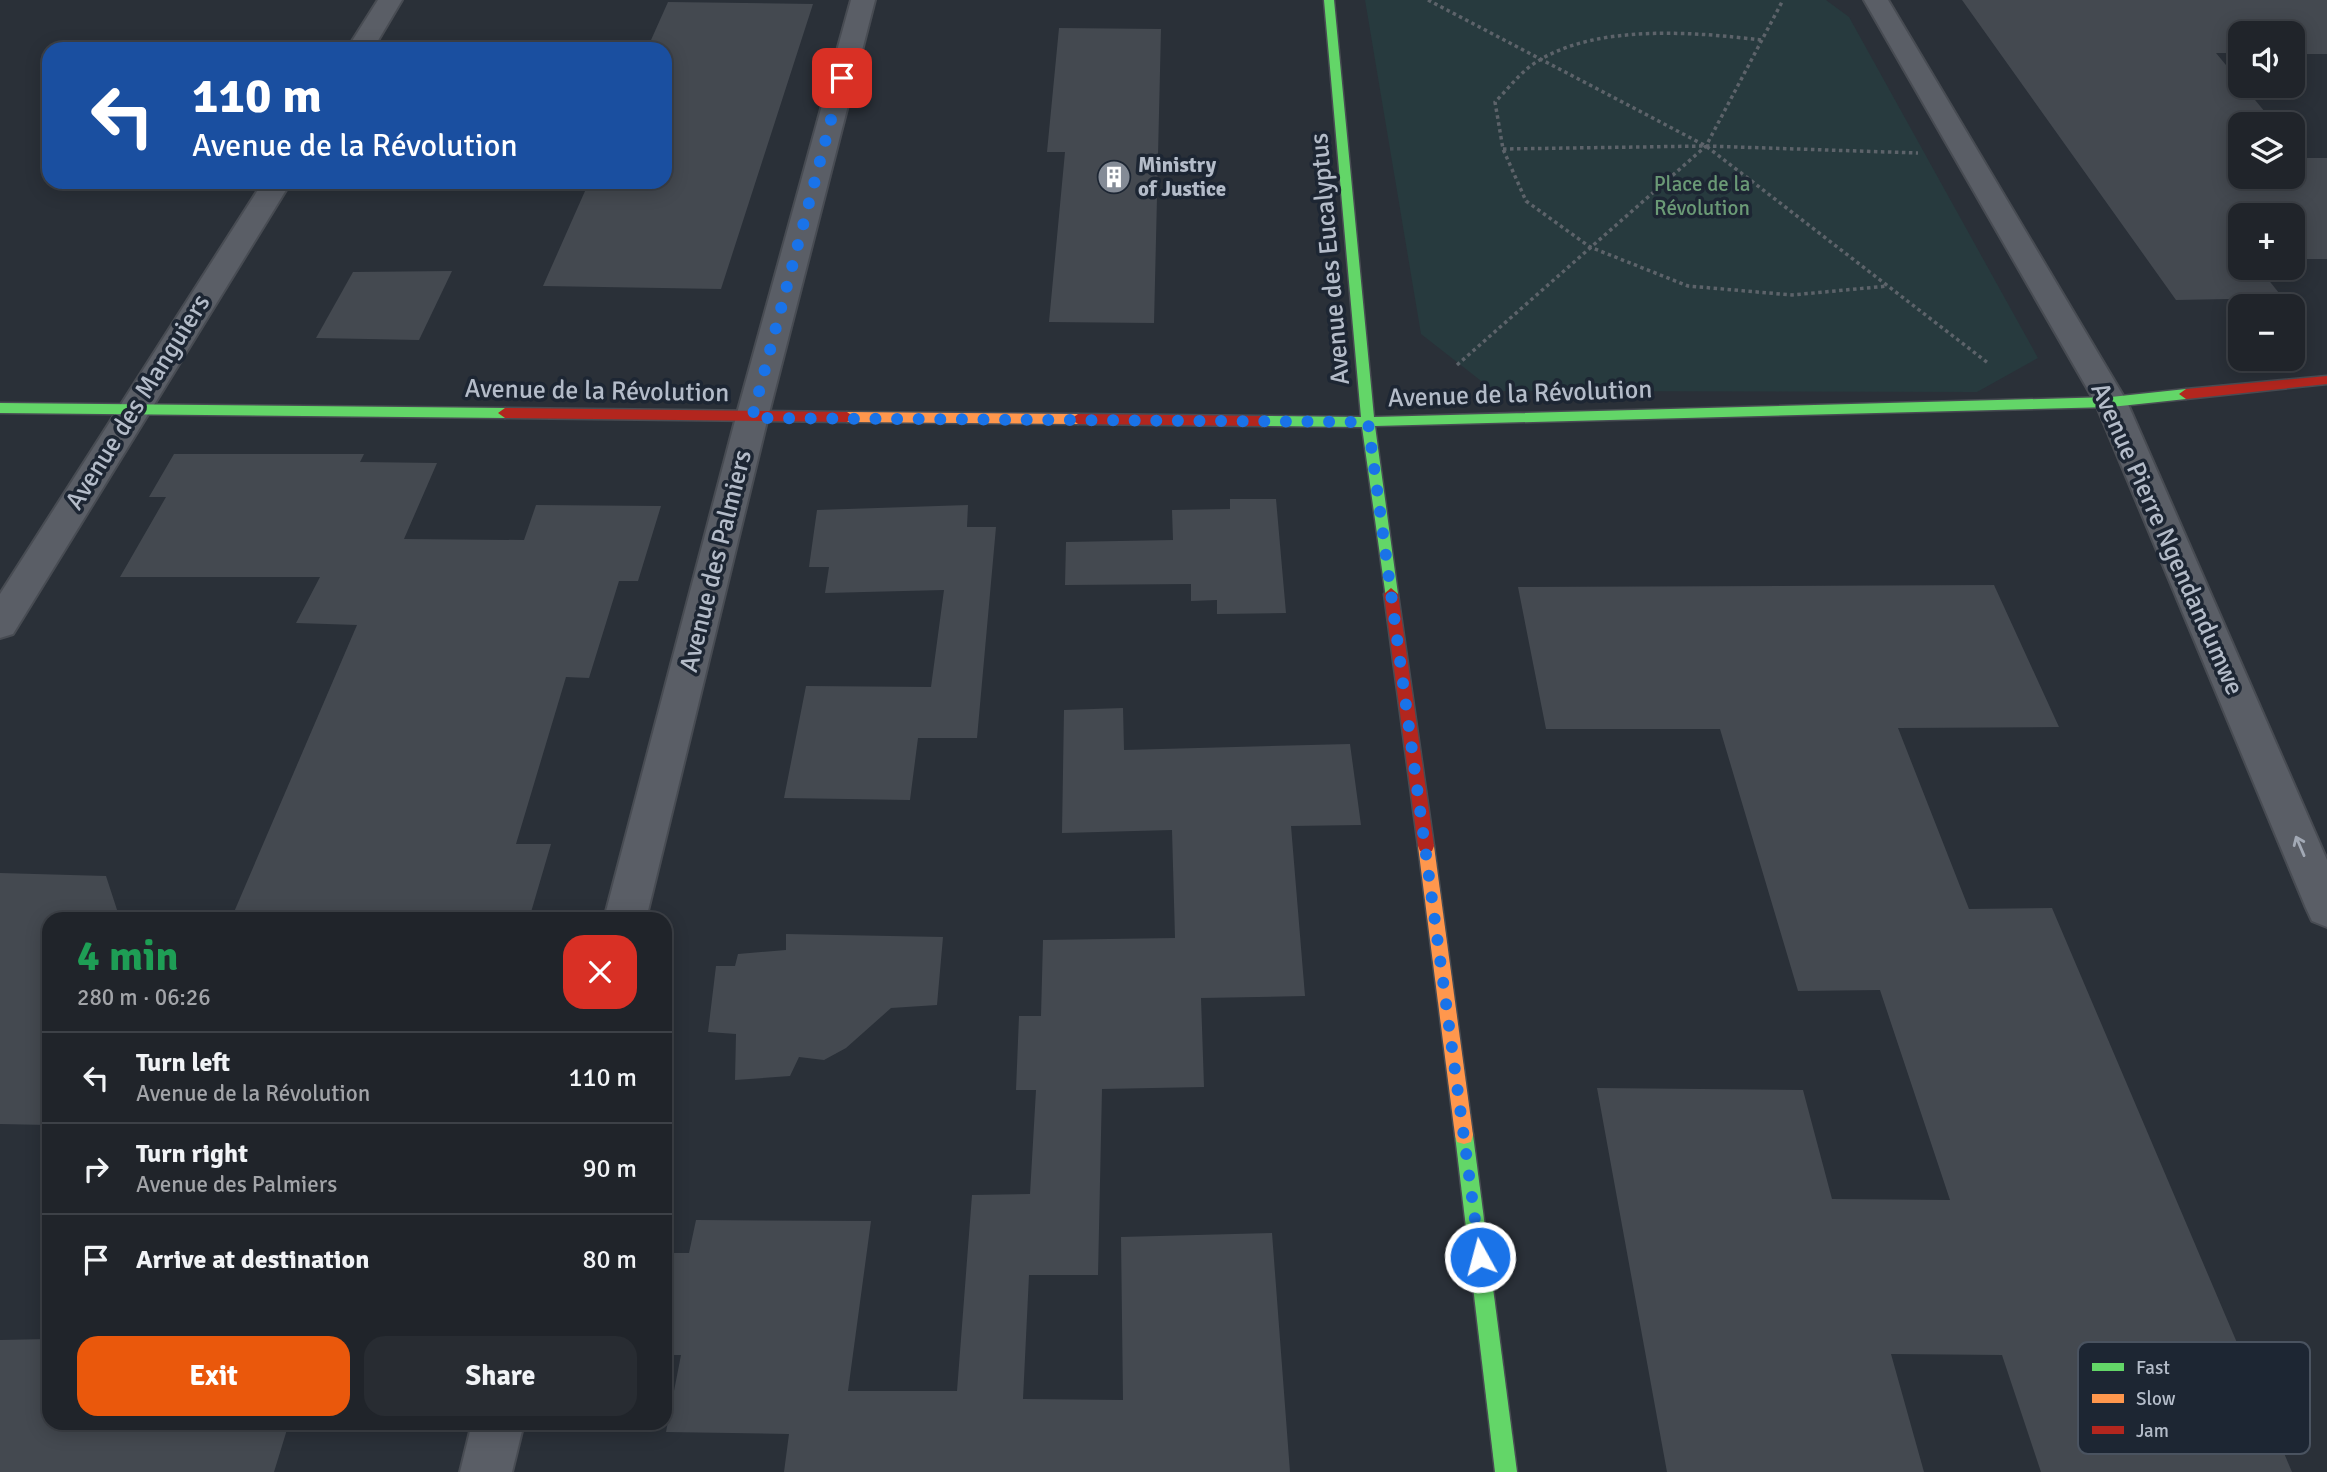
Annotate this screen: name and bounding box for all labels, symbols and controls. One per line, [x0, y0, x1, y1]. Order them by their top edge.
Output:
map controls [2228, 21, 2305, 371]
button: sound [2228, 21, 2305, 98]
pin [812, 48, 872, 108]
icon: arrive [823, 59, 861, 97]
text: 110 m [192, 66, 322, 126]
icon: left [77, 70, 168, 161]
button: layers [2228, 112, 2305, 189]
text: Avenue de la Révolution [192, 126, 518, 165]
street label: Avenue des Eucalyptus [1303, 132, 1357, 386]
place label: Ministry of Justice [1138, 152, 1226, 202]
building icon: Ministry of Justice [1095, 158, 1133, 196]
park label: Place de la Révolution [1654, 171, 1750, 221]
button: + [2228, 203, 2305, 280]
street label: Avenue des Manguiers [59, 288, 217, 516]
button: − [2228, 294, 2305, 371]
street label: Avenue de la Révolution [464, 373, 730, 409]
street label: Avenue de la Révolution [1387, 373, 1653, 415]
street label: Avenue Pierre Ngendandumwe [2083, 378, 2251, 700]
street label: Avenue des Palmiers [673, 447, 759, 675]
one-way arrow [2293, 835, 2306, 857]
text: 4 min [77, 931, 178, 982]
button: close [563, 935, 637, 1009]
text: 280 m · 06:26 [77, 983, 211, 1012]
text: Turn left [136, 1047, 230, 1079]
icon: left [77, 1059, 115, 1097]
text: 110 m [568, 1062, 637, 1094]
text: Avenue de la Révolution [136, 1079, 370, 1108]
text: Turn right [136, 1138, 248, 1170]
icon: right [77, 1150, 115, 1188]
text: 90 m [582, 1153, 637, 1185]
text: Avenue des Palmiers [136, 1170, 337, 1199]
position arrow [1443, 1220, 1517, 1294]
icon: arrive [77, 1241, 115, 1279]
text: Arrive at destination [136, 1244, 369, 1276]
text: 80 m [582, 1244, 637, 1276]
button: Exit [77, 1336, 350, 1416]
button: Share [364, 1336, 637, 1416]
legend [2078, 1342, 2310, 1454]
text: Fast [2136, 1356, 2170, 1380]
text: Slow [2136, 1387, 2176, 1411]
text: Jam [2136, 1419, 2169, 1443]

